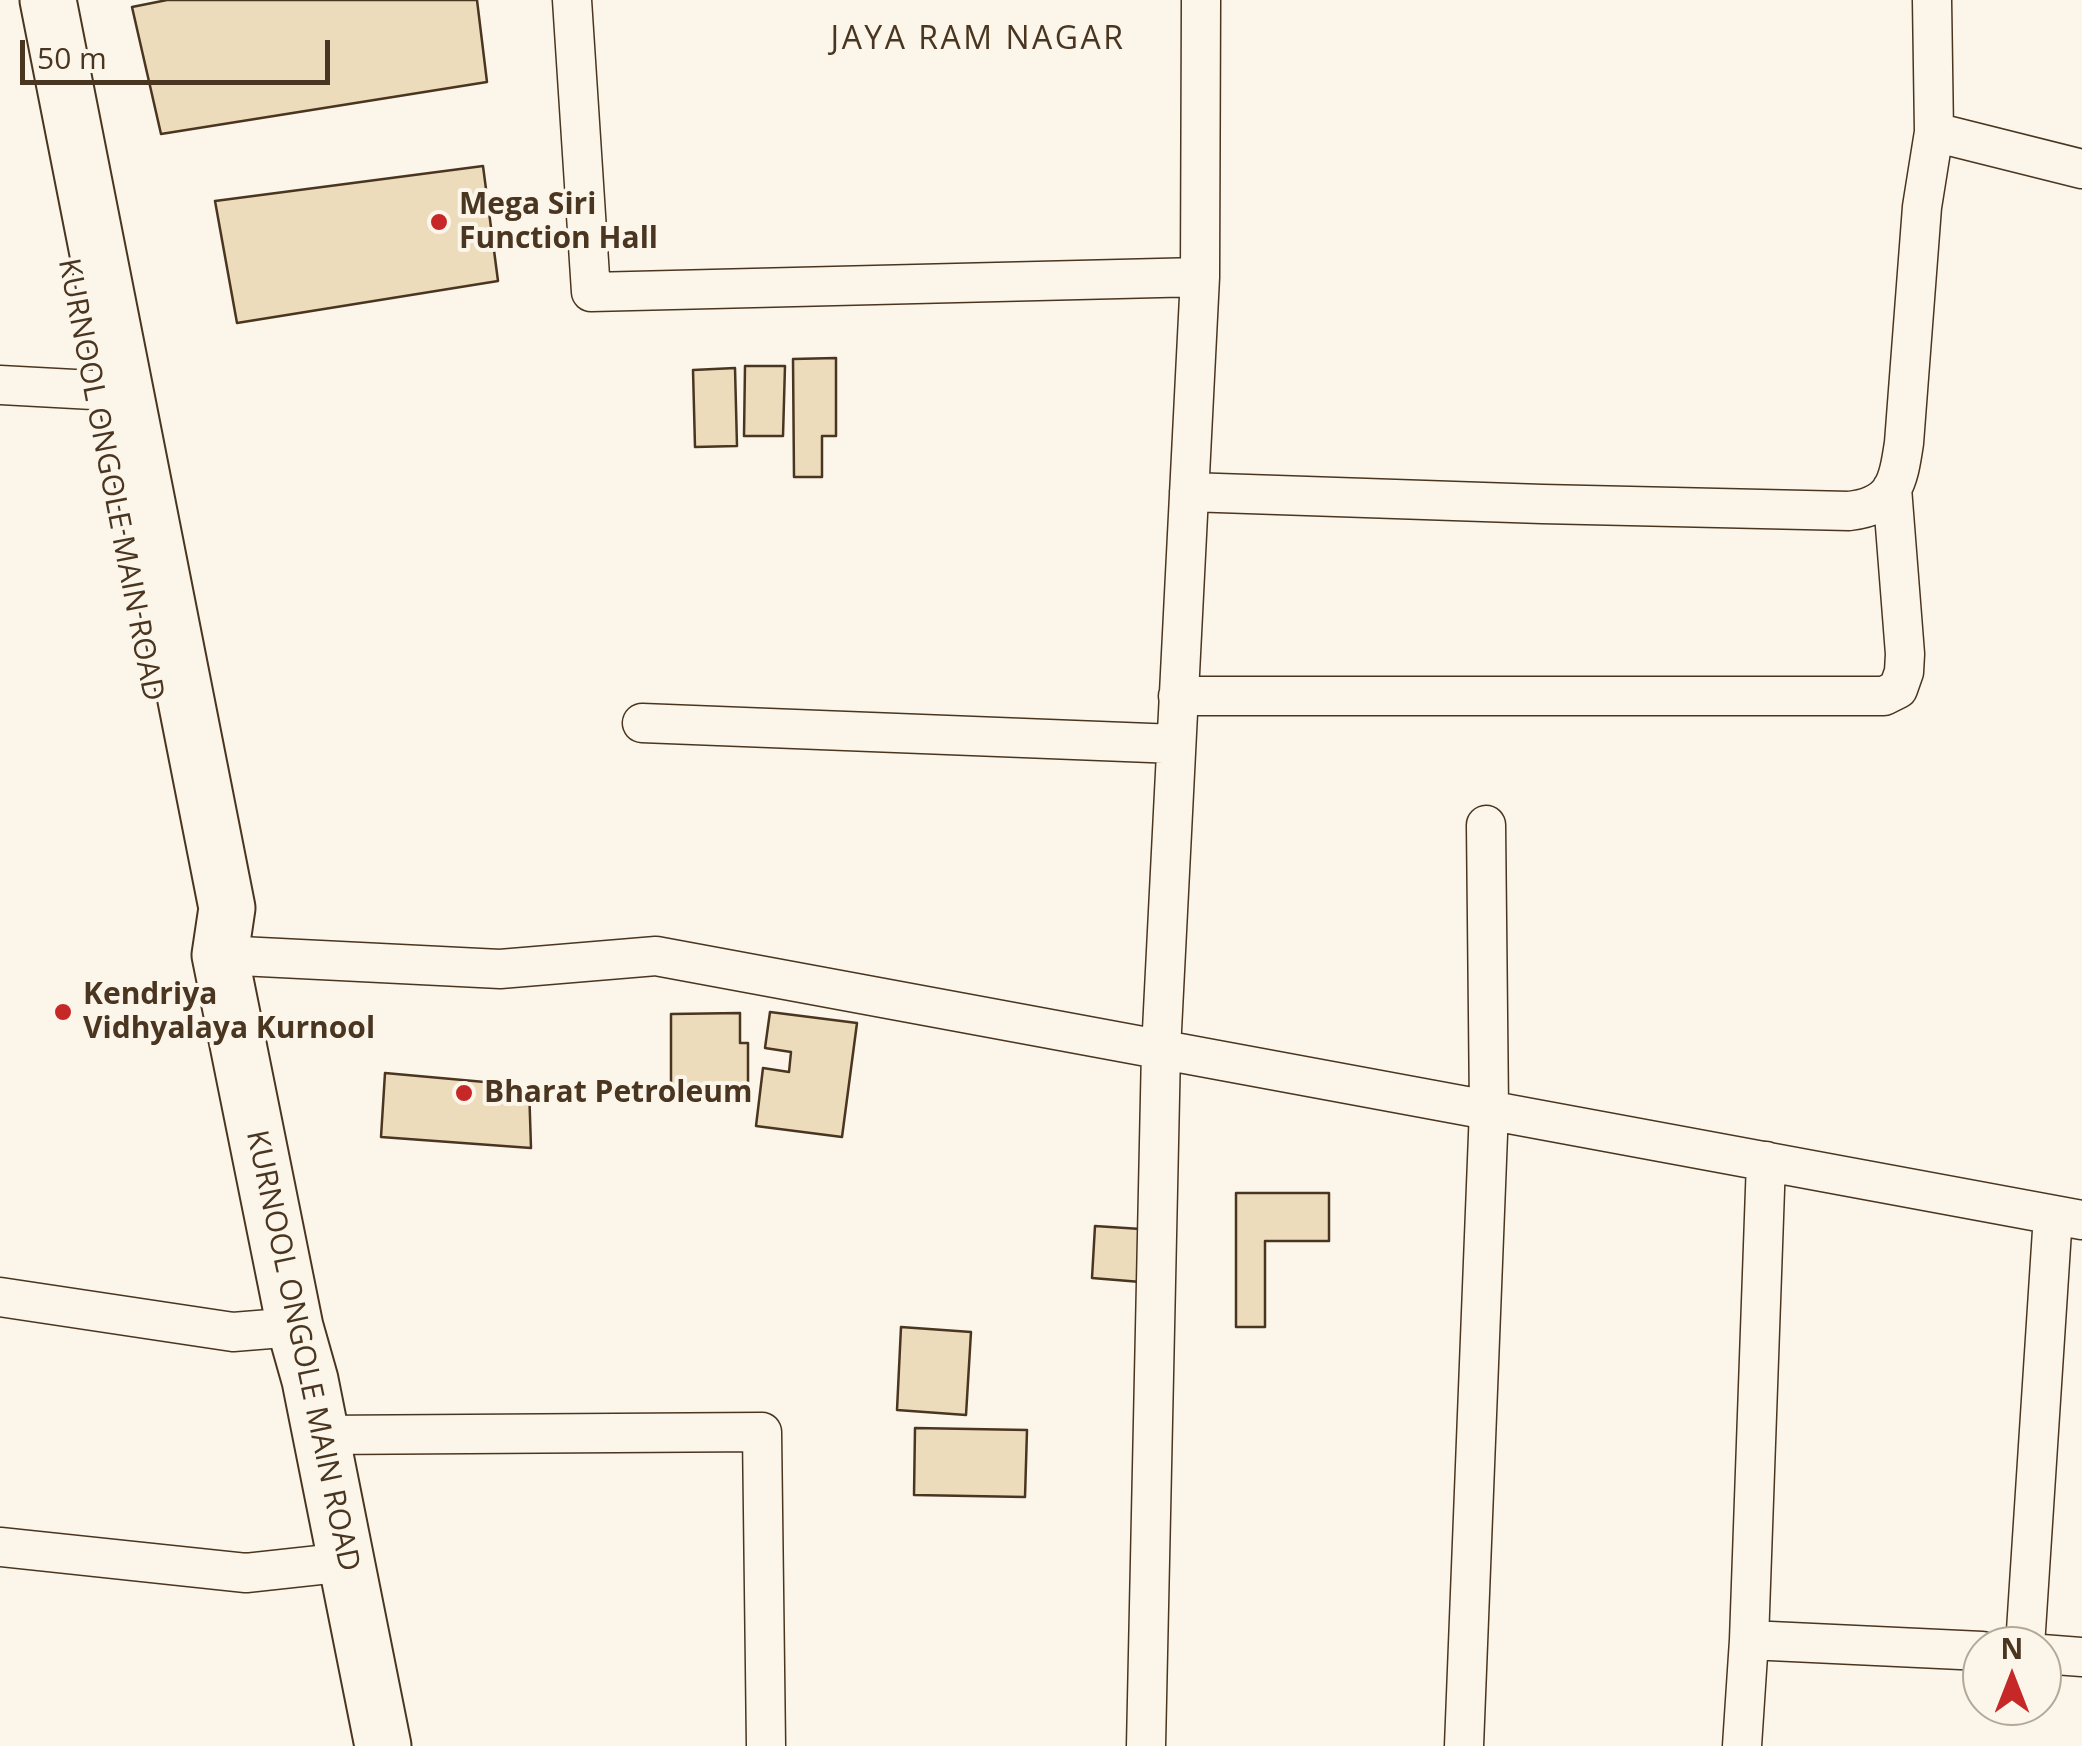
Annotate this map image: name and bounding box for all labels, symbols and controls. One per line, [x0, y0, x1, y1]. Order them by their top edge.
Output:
scale bar [25, 20, 335, 82]
district label: JAYA RAM NAGAR [831, 21, 1125, 59]
text: 50 m [37, 37, 107, 78]
place label: Mega Siri Function Hall [459, 187, 658, 258]
marker: Mega Siri Function Hall [428, 211, 450, 233]
street label: KURNOOL ONGOLE MAIN ROAD [49, 256, 171, 704]
place label: Kendriya Vidhyalaya Kurnool [83, 977, 375, 1048]
marker: Kendriya Vidhyalaya Kurnool [52, 1001, 74, 1023]
place label: Bharat Petroleum [484, 1075, 752, 1111]
marker: Bharat Petroleum [453, 1082, 475, 1104]
street label: KURNOOL ONGOLE MAIN ROAD [238, 1127, 366, 1575]
north arrow [1962, 1626, 2062, 1726]
text: N [2001, 1629, 2023, 1667]

